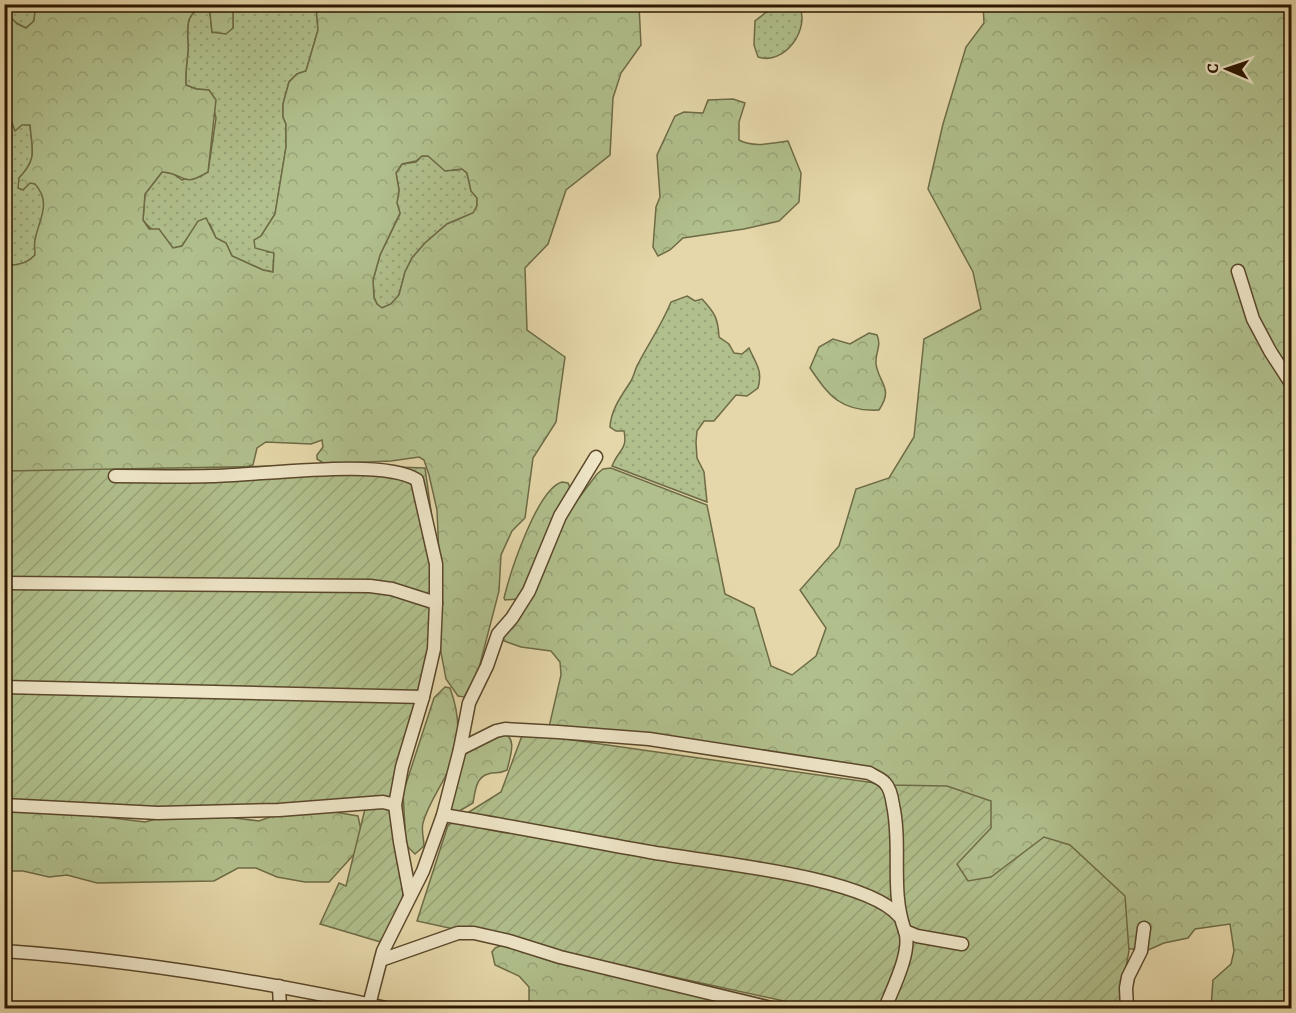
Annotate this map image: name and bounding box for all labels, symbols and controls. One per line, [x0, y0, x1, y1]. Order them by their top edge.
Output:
north arrow [1197, 39, 1257, 99]
text: С [1202, 63, 1224, 74]

